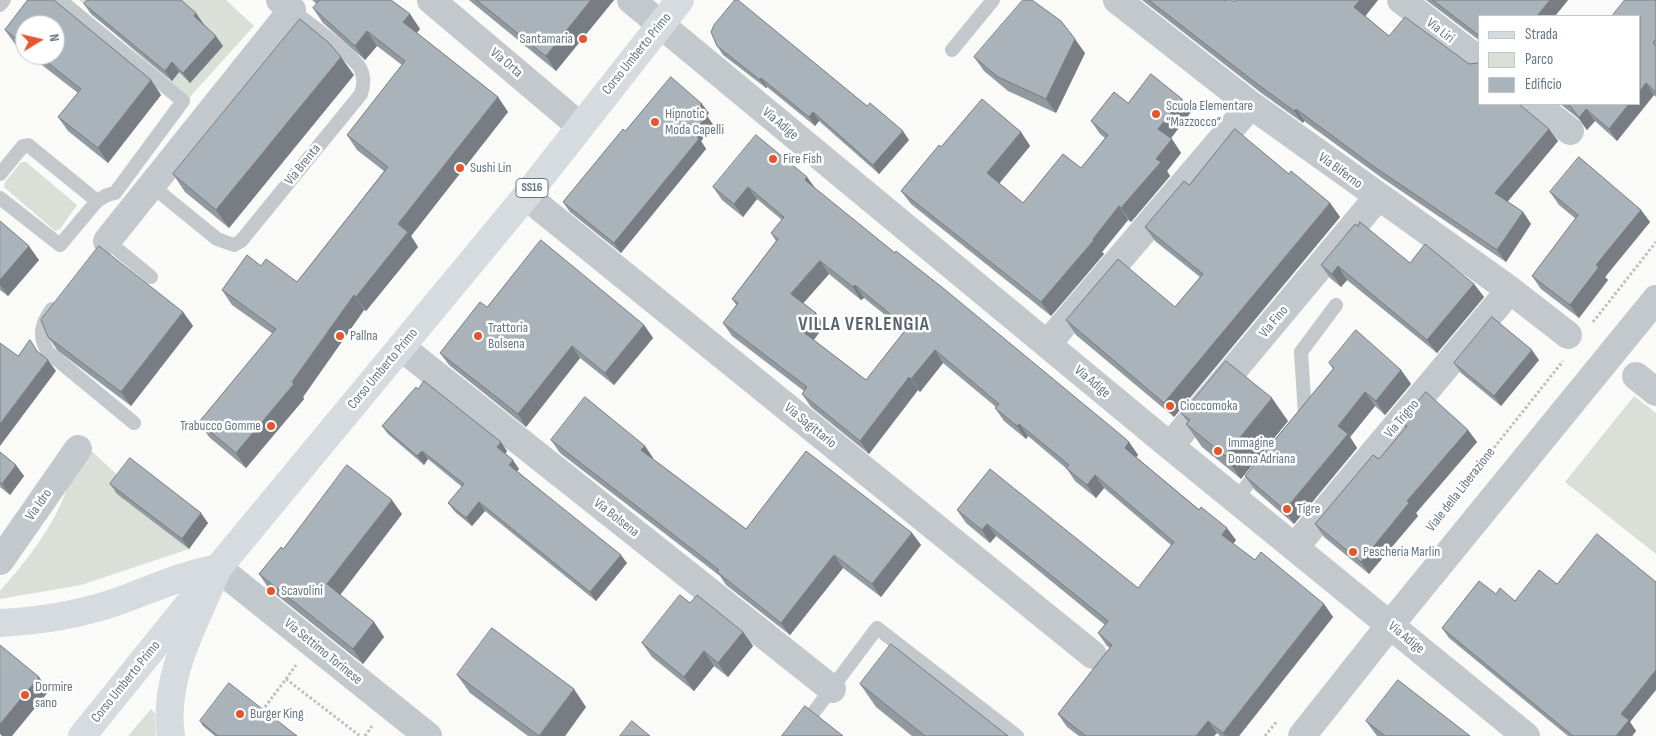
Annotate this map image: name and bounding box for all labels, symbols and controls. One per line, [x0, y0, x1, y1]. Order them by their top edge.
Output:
street label: Corso Umberto Primo [599, 10, 675, 98]
north arrow [15, 15, 65, 65]
street label: Via Liri [1423, 15, 1457, 47]
legend [1478, 15, 1641, 105]
text: Strada [1525, 25, 1558, 44]
place label: Santamaria [520, 31, 573, 47]
text: N [45, 33, 63, 43]
marker: Santamaria [577, 33, 589, 45]
street label: Via Orta [486, 45, 526, 81]
text: Parco [1525, 50, 1553, 69]
text: Edificio [1525, 75, 1562, 94]
place label: Scuola Elementare “Mazzocco” [1166, 98, 1253, 130]
street label: Via Adige [759, 104, 801, 144]
place label: Hipnotic Moda Capelli [665, 106, 724, 138]
marker: Scuola Elementare “Mazzocco” [1150, 108, 1162, 120]
marker: Hipnotic Moda Capelli [649, 116, 661, 128]
street label: Via Brenta [281, 141, 325, 189]
street label: Via Biferno [1315, 149, 1365, 193]
place label: Fire Fish [783, 151, 822, 167]
marker: Fire Fish [767, 153, 779, 165]
place label: Sushi Lin [470, 160, 511, 176]
marker: Sushi Lin [454, 162, 466, 174]
road number: SS16 [516, 178, 548, 198]
street label: Via Fino [1256, 303, 1292, 341]
district label: VILLA VERLENGIA [796, 314, 932, 336]
place label: Trattoria Bolsena [488, 320, 528, 352]
street label: Corso Umberto Primo [344, 325, 422, 413]
place label: Pallna [350, 328, 378, 344]
marker: Pallna [334, 330, 346, 342]
marker: Trattoria Bolsena [472, 330, 484, 342]
street label: Via Adige [1071, 362, 1113, 402]
street label: Via Trigno [1381, 396, 1423, 442]
place label: Cioccomoka [1180, 398, 1238, 414]
street label: Via Sagittario [780, 400, 840, 452]
marker: Cioccomoka [1164, 400, 1176, 412]
place label: Trabucco Gomme [180, 418, 261, 434]
marker: Trabucco Gomme [265, 420, 277, 432]
place label: Immagine Donna Adriana [1228, 435, 1295, 468]
street label: Viale della Liberazione [1423, 444, 1499, 536]
marker: Immagine Donna Adriana [1212, 445, 1224, 457]
street label: Via Idro [22, 486, 56, 524]
street label: Via Bolsena [590, 495, 642, 541]
place label: Tigre [1297, 501, 1320, 517]
marker: Tigre [1281, 503, 1293, 515]
place label: Pescheria Marlin [1363, 544, 1440, 560]
marker: Pescheria Marlin [1347, 546, 1359, 558]
place label: Scavolini [281, 583, 323, 599]
marker: Scavolini [265, 585, 277, 597]
street label: Via Settimo Torinese [281, 615, 365, 689]
street label: Via Adige [1384, 618, 1428, 658]
street label: Corso Umberto Primo [88, 638, 164, 726]
place label: Dormire sano [35, 679, 73, 712]
marker: Dormire sano [19, 689, 31, 701]
place label: Burger King [250, 706, 304, 722]
marker: Burger King [234, 708, 246, 720]

